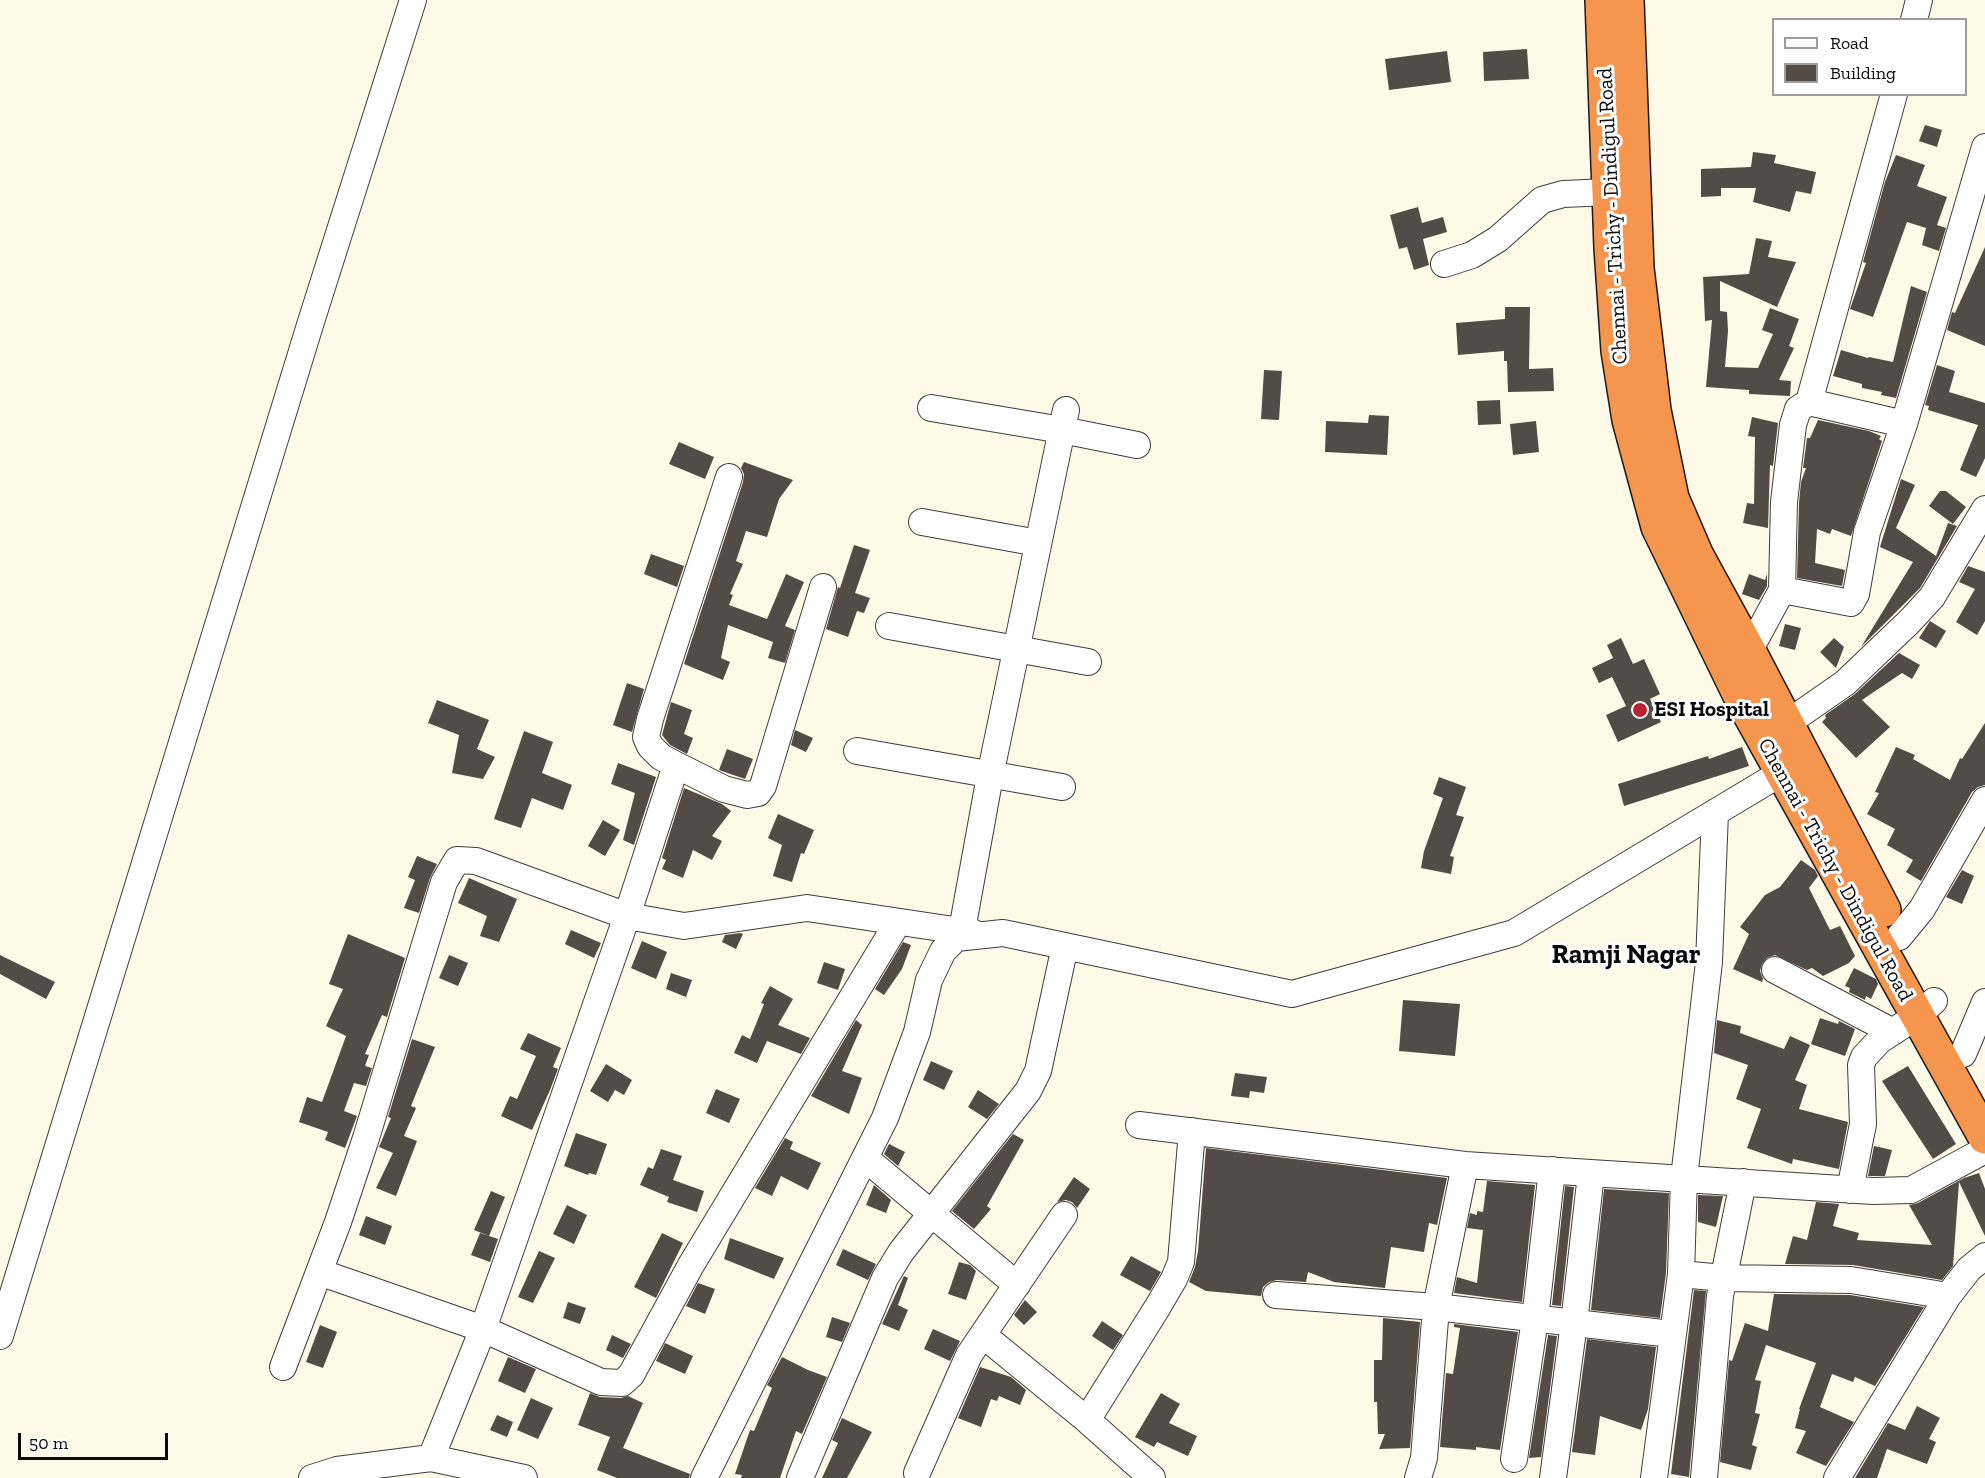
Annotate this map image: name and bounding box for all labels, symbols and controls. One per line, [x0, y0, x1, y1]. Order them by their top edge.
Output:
legend [1772, 18, 1967, 96]
text: Road [1830, 32, 1869, 54]
text: Building [1830, 62, 1896, 84]
street label: Chennai - Trichy - Dindigul Road [1593, 67, 1633, 365]
place label: ESI Hospital [1654, 697, 1769, 723]
marker: ESI Hospital [1631, 701, 1649, 719]
street label: Chennai - Trichy - Dindigul Road [1752, 734, 1918, 1006]
district label: Ramji Nagar [1551, 939, 1701, 971]
scale bar [21, 1421, 171, 1459]
text: 50 m [29, 1432, 68, 1454]

